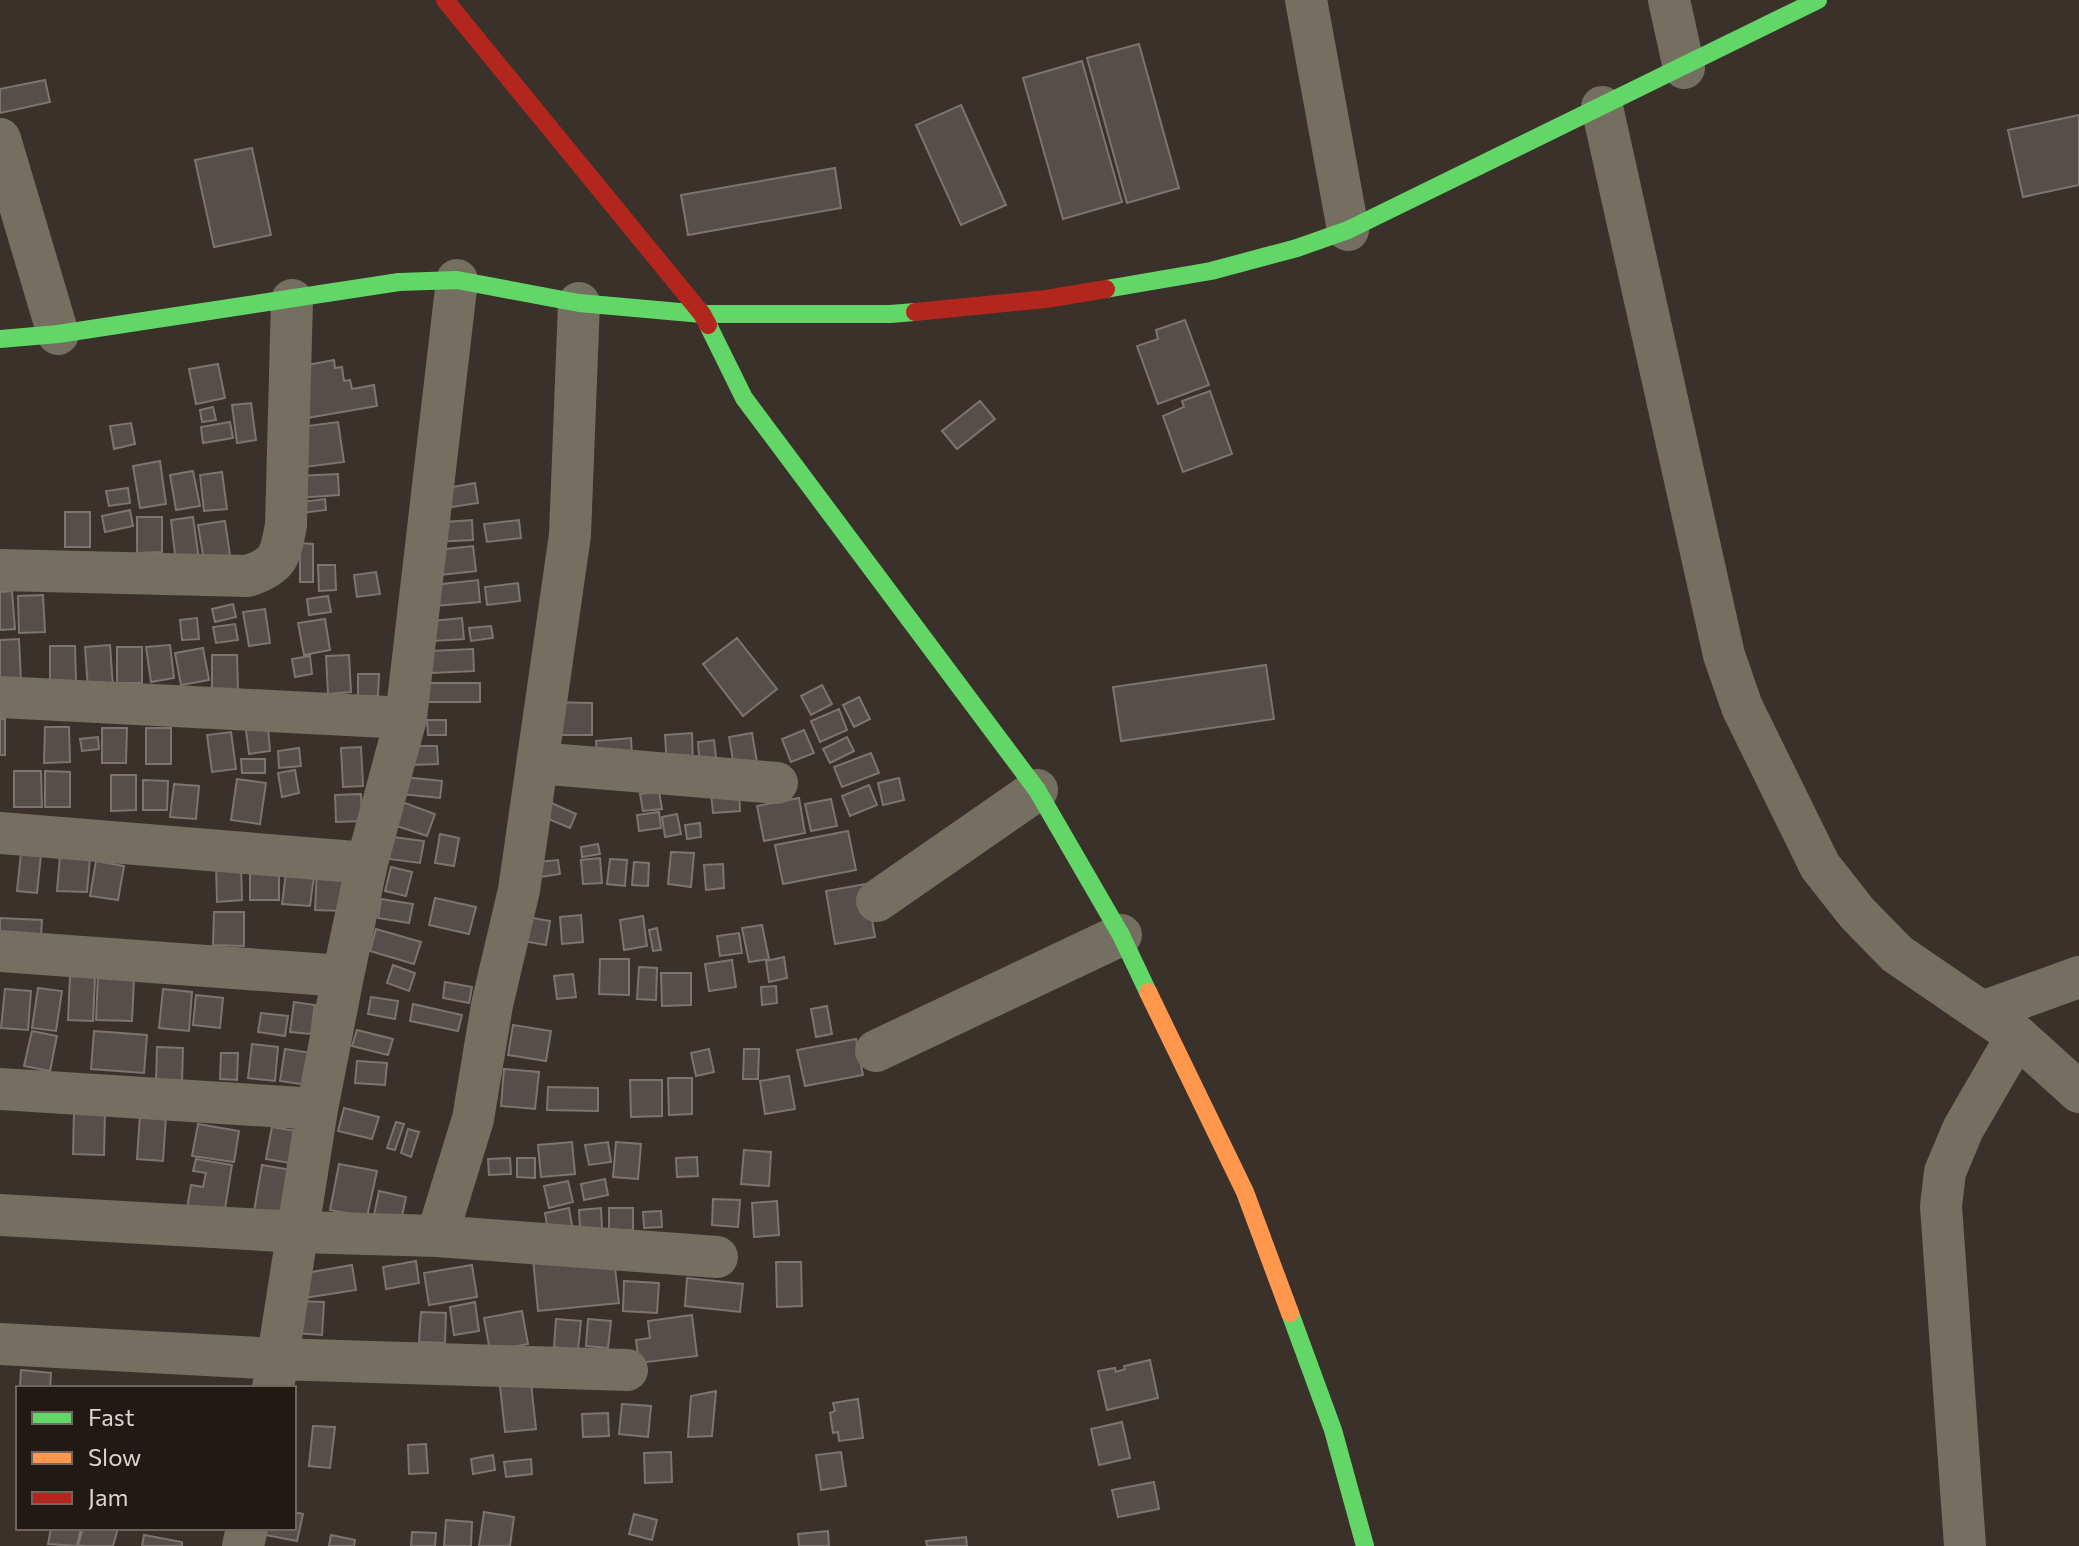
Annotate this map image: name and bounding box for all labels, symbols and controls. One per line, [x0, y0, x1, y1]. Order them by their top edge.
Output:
legend [16, 1386, 296, 1530]
text: Fast [88, 1402, 135, 1431]
text: Slow [88, 1442, 141, 1471]
text: Jam [88, 1482, 128, 1511]

